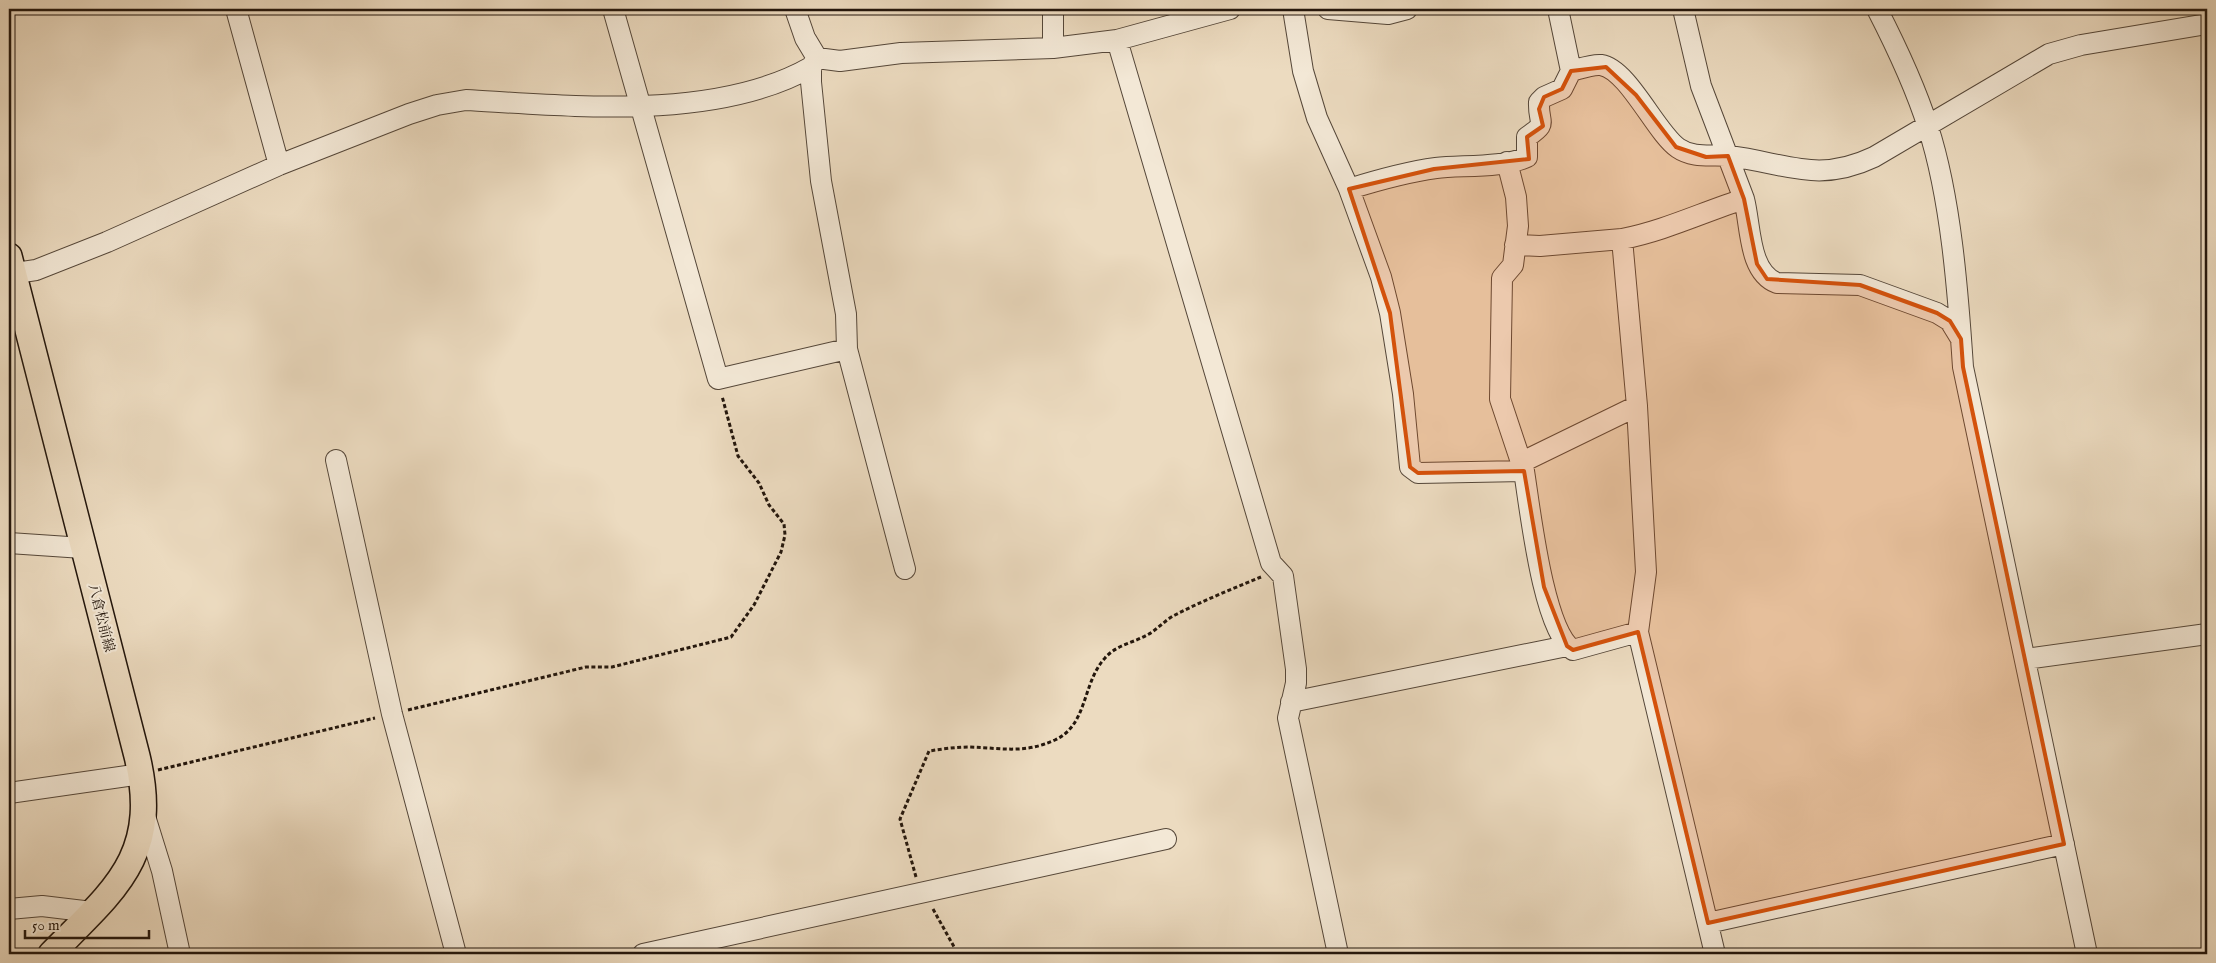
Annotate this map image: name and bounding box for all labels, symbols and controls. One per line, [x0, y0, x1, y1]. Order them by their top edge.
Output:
street label: 八倉松前線 [84, 582, 118, 654]
scale bar [25, 908, 149, 940]
text: 50 m [32, 916, 60, 935]

